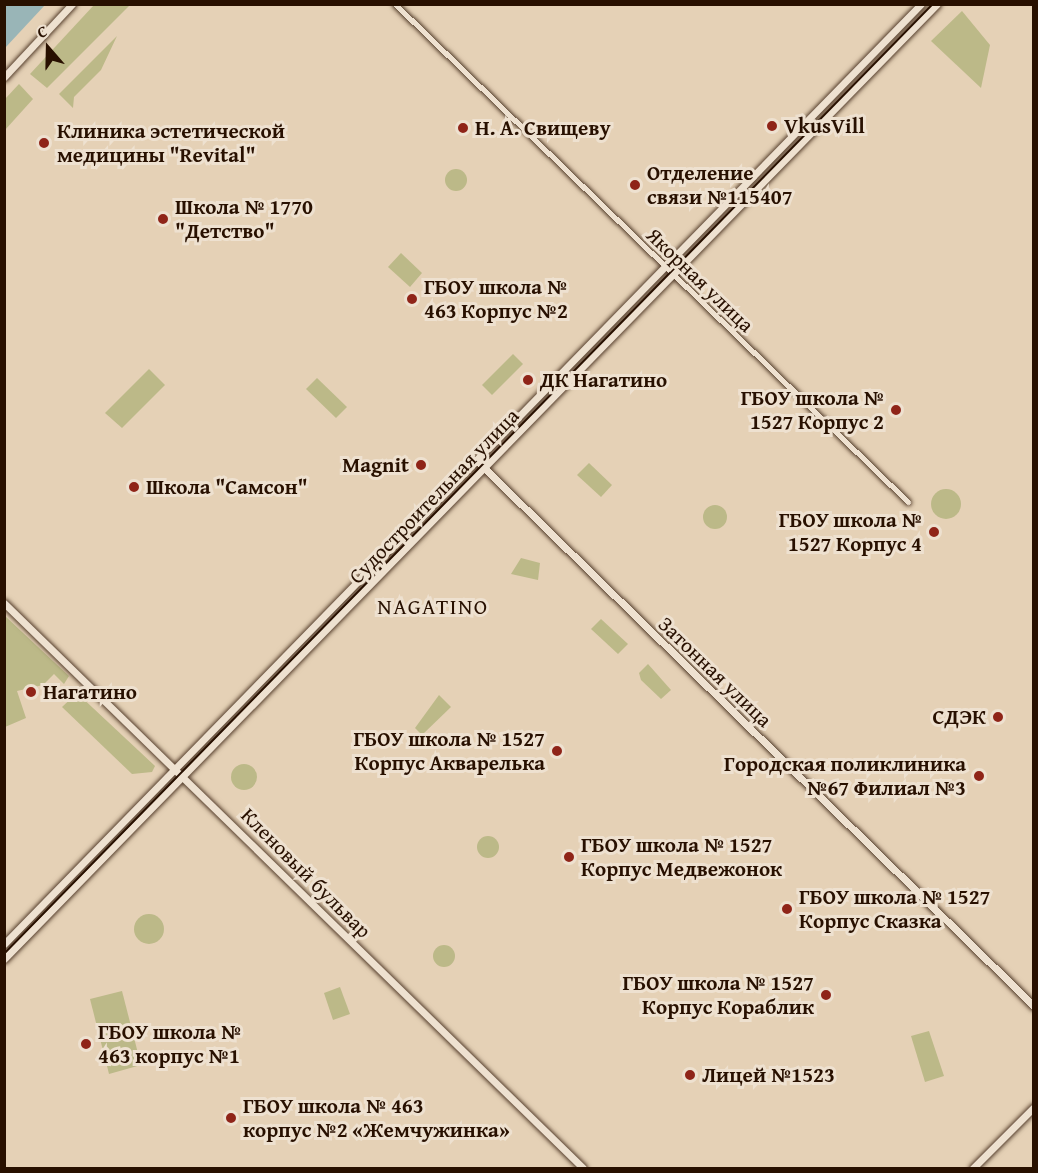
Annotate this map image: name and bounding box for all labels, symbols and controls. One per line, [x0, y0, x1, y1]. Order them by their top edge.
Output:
north arrow [18, 18, 78, 78]
text: С [33, 18, 50, 44]
place label: VkusVill [784, 113, 865, 139]
place label: Н. А. Свищеву [475, 115, 610, 141]
place label: Клиника эстетической медицины "Revital" [57, 118, 285, 168]
marker: VkusVill [765, 119, 779, 133]
marker: Н. А. Свищеву [456, 121, 470, 135]
marker: Клиника эстетической медицины "Revital" [35, 134, 53, 152]
place label: Отделение связи №115407 [647, 160, 793, 210]
marker: Отделение связи №115407 [628, 178, 642, 192]
place label: Школа № 1770 "Детство" [175, 194, 313, 244]
marker: Школа № 1770 "Детство" [156, 212, 170, 226]
street label: Якорная улица [641, 222, 759, 338]
place label: ГБОУ школа № 463 Корпус №2 [424, 274, 568, 324]
marker: ГБОУ школа № 463 Корпус №2 [405, 292, 419, 306]
place label: ДК Нагатино [540, 367, 667, 393]
marker: ДК Нагатино [521, 373, 535, 387]
place label: ГБОУ школа № 1527 Корпус 2 [741, 385, 884, 435]
street label: Судостроительная улица [344, 403, 524, 589]
marker: ГБОУ школа № 1527 Корпус 2 [889, 403, 903, 417]
place label: Magnit [342, 452, 409, 478]
marker: Magnit [414, 458, 428, 472]
place label: Школа "Самсон" [146, 474, 308, 500]
marker: Школа "Самсон" [127, 480, 141, 494]
place label: ГБОУ школа № 1527 Корпус 4 [779, 507, 922, 557]
marker: ГБОУ школа № 1527 Корпус 4 [927, 525, 941, 539]
district label: NAGATINO [377, 594, 489, 620]
street label: Затонная улица [653, 612, 777, 732]
place label: Нагатино [43, 679, 137, 705]
marker: Нагатино [24, 685, 38, 699]
place label: СДЭК [933, 704, 986, 730]
marker: СДЭК [991, 710, 1005, 724]
place label: ГБОУ школа № 1527 Корпус Акварелька [354, 726, 545, 776]
marker: ГБОУ школа № 1527 Корпус Акварелька [550, 744, 564, 758]
place label: Городская поликлиника №67 Филиал №3 [724, 751, 966, 801]
marker: Городская поликлиника №67 Филиал №3 [970, 767, 988, 785]
street label: Кленовый бульвар [236, 803, 376, 943]
place label: ГБОУ школа № 1527 Корпус Медвежонок [581, 832, 782, 882]
marker: ГБОУ школа № 1527 Корпус Медвежонок [562, 850, 576, 864]
place label: ГБОУ школа № 1527 Корпус Сказка [799, 884, 990, 934]
marker: ГБОУ школа № 1527 Корпус Сказка [780, 902, 794, 916]
place label: ГБОУ школа № 1527 Корпус Кораблик [623, 970, 814, 1020]
marker: ГБОУ школа № 1527 Корпус Кораблик [819, 988, 833, 1002]
place label: ГБОУ школа № 463 корпус №1 [98, 1019, 241, 1069]
marker: ГБОУ школа № 463 корпус №1 [79, 1037, 93, 1051]
place label: Лицей №1523 [702, 1062, 835, 1088]
marker: Лицей №1523 [683, 1068, 697, 1082]
place label: ГБОУ школа № 463 корпус №2 «Жемчужинка» [243, 1093, 510, 1143]
marker: ГБОУ школа № 463 корпус №2 «Жемчужинка» [224, 1111, 238, 1125]

